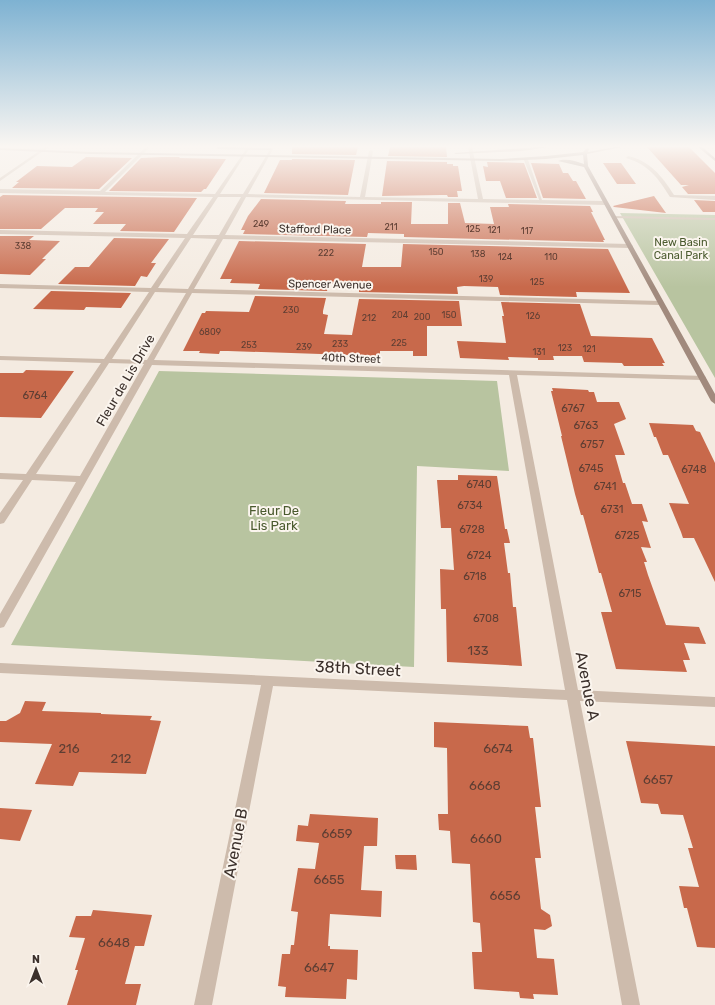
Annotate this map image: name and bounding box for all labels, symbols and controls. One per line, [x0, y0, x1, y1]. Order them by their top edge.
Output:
house number: 249 [253, 219, 269, 229]
street label: Stafford Place [279, 222, 351, 237]
house number: 211 [385, 222, 398, 232]
house number: 125 [466, 224, 480, 234]
house number: 121 [488, 225, 501, 235]
house number: 117 [521, 226, 534, 236]
park label: New Basin Canal Park [654, 236, 709, 262]
house number: 338 [15, 241, 32, 251]
house number: 150 [429, 247, 444, 257]
house number: 222 [318, 248, 334, 258]
house number: 138 [471, 249, 486, 259]
house number: 124 [498, 252, 513, 262]
house number: 110 [544, 252, 558, 262]
house number: 139 [479, 274, 493, 284]
street label: Spencer Avenue [288, 277, 372, 292]
house number: 125 [530, 277, 544, 287]
house number: 230 [283, 305, 299, 315]
house number: 204 [392, 310, 409, 320]
house number: 150 [442, 310, 457, 320]
house number: 126 [526, 311, 541, 321]
house number: 200 [414, 312, 431, 322]
house number: 212 [362, 313, 376, 323]
house number: 6809 [199, 327, 221, 337]
street label: Fleur de Lis Drive [93, 332, 158, 429]
house number: 225 [391, 338, 407, 348]
house number: 233 [332, 339, 348, 349]
house number: 253 [241, 340, 257, 350]
house number: 239 [296, 342, 312, 352]
house number: 123 [558, 343, 572, 353]
house number: 121 [583, 344, 596, 354]
house number: 131 [533, 347, 546, 357]
street label: 40th Street [321, 351, 382, 366]
house number: 6764 [22, 389, 48, 402]
house number: 6767 [561, 402, 585, 415]
house number: 6763 [574, 419, 599, 432]
house number: 6757 [580, 438, 604, 451]
house number: 6745 [579, 462, 604, 475]
house number: 6748 [681, 463, 707, 476]
house number: 6740 [466, 478, 492, 491]
house number: 6741 [594, 480, 616, 493]
house number: 6734 [457, 499, 483, 512]
park label: Fleur De Lis Park [249, 503, 299, 533]
house number: 6731 [600, 503, 624, 516]
house number: 6728 [459, 523, 485, 536]
house number: 6725 [615, 529, 640, 542]
house number: 6724 [466, 549, 492, 562]
house number: 6718 [463, 570, 487, 583]
house number: 6715 [618, 587, 642, 600]
house number: 6708 [473, 612, 499, 625]
house number: 133 [467, 643, 489, 658]
street label: Avenue A [571, 650, 604, 723]
street label: 38th Street [315, 657, 401, 680]
house number: 216 [58, 741, 80, 756]
house number: 6674 [483, 741, 513, 756]
house number: 212 [111, 751, 131, 766]
house number: 6657 [643, 772, 673, 787]
house number: 6668 [469, 778, 501, 793]
street label: Avenue B [219, 807, 252, 880]
house number: 6659 [321, 826, 353, 841]
house number: 6660 [470, 831, 502, 846]
house number: 6655 [313, 872, 345, 887]
house number: 6656 [489, 888, 521, 903]
house number: 6648 [98, 935, 130, 950]
north arrow [16, 949, 56, 989]
text: N [32, 953, 40, 966]
house number: 6647 [304, 960, 334, 975]

